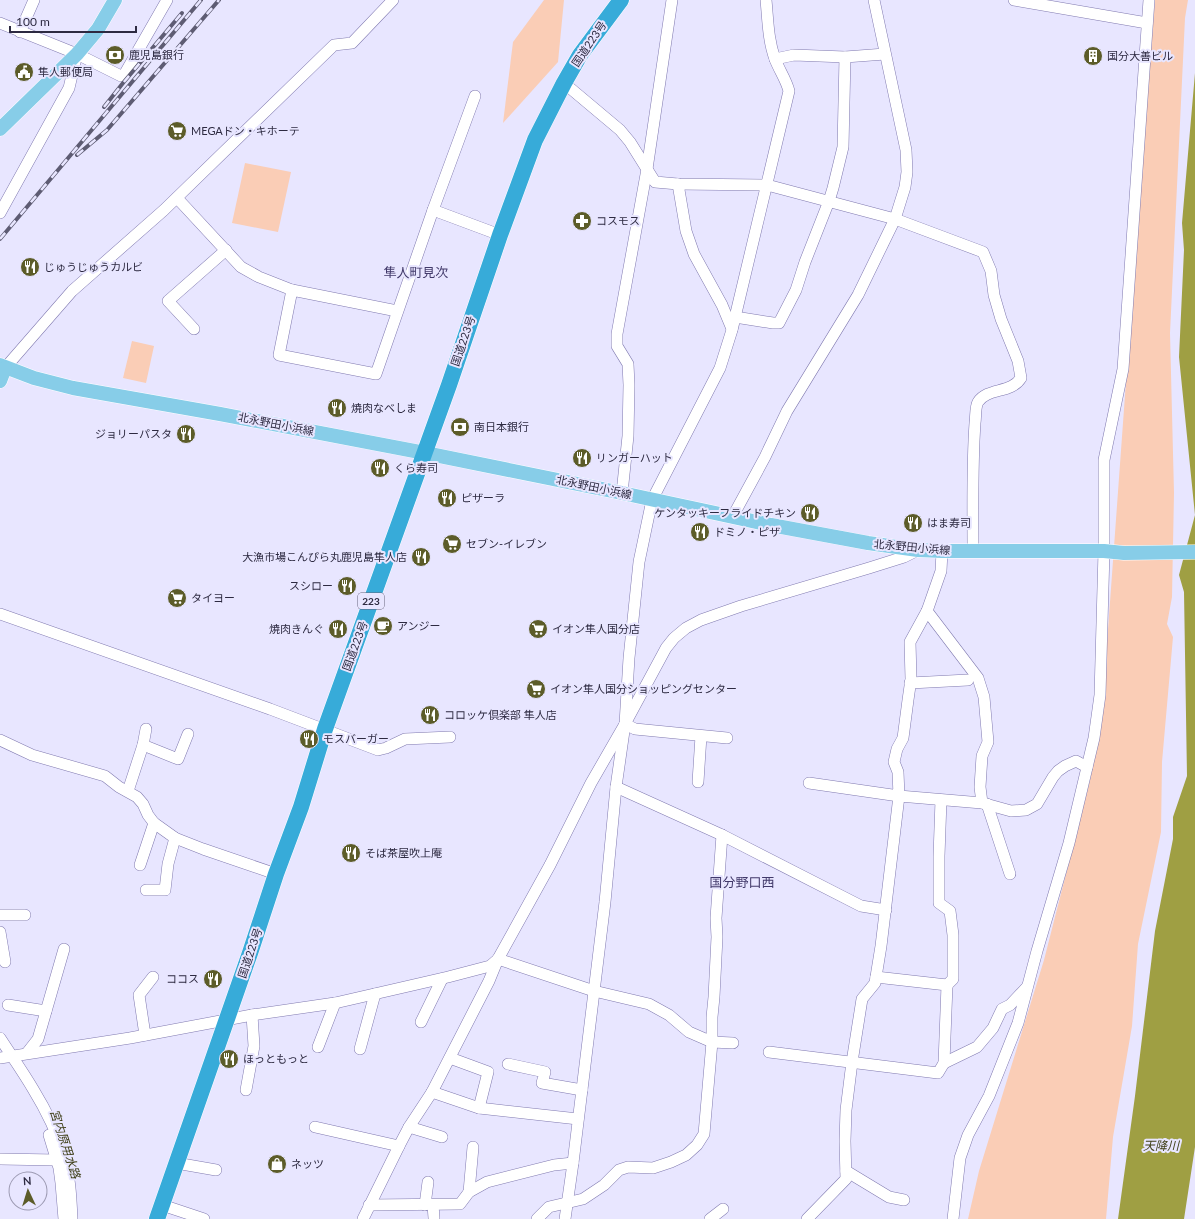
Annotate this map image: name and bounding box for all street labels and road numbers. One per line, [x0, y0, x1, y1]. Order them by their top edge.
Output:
street label: 国道223号 [569, 18, 609, 69]
street label: 国道223号 [448, 314, 477, 368]
street label: 北永野田小浜線 [237, 410, 315, 437]
street label: 北永野田小浜線 [555, 472, 633, 501]
street label: 北永野田小浜線 [873, 537, 951, 556]
road number: 223 [358, 593, 384, 609]
street label: 国道223号 [340, 619, 370, 673]
street label: 国道223号 [235, 926, 264, 980]

